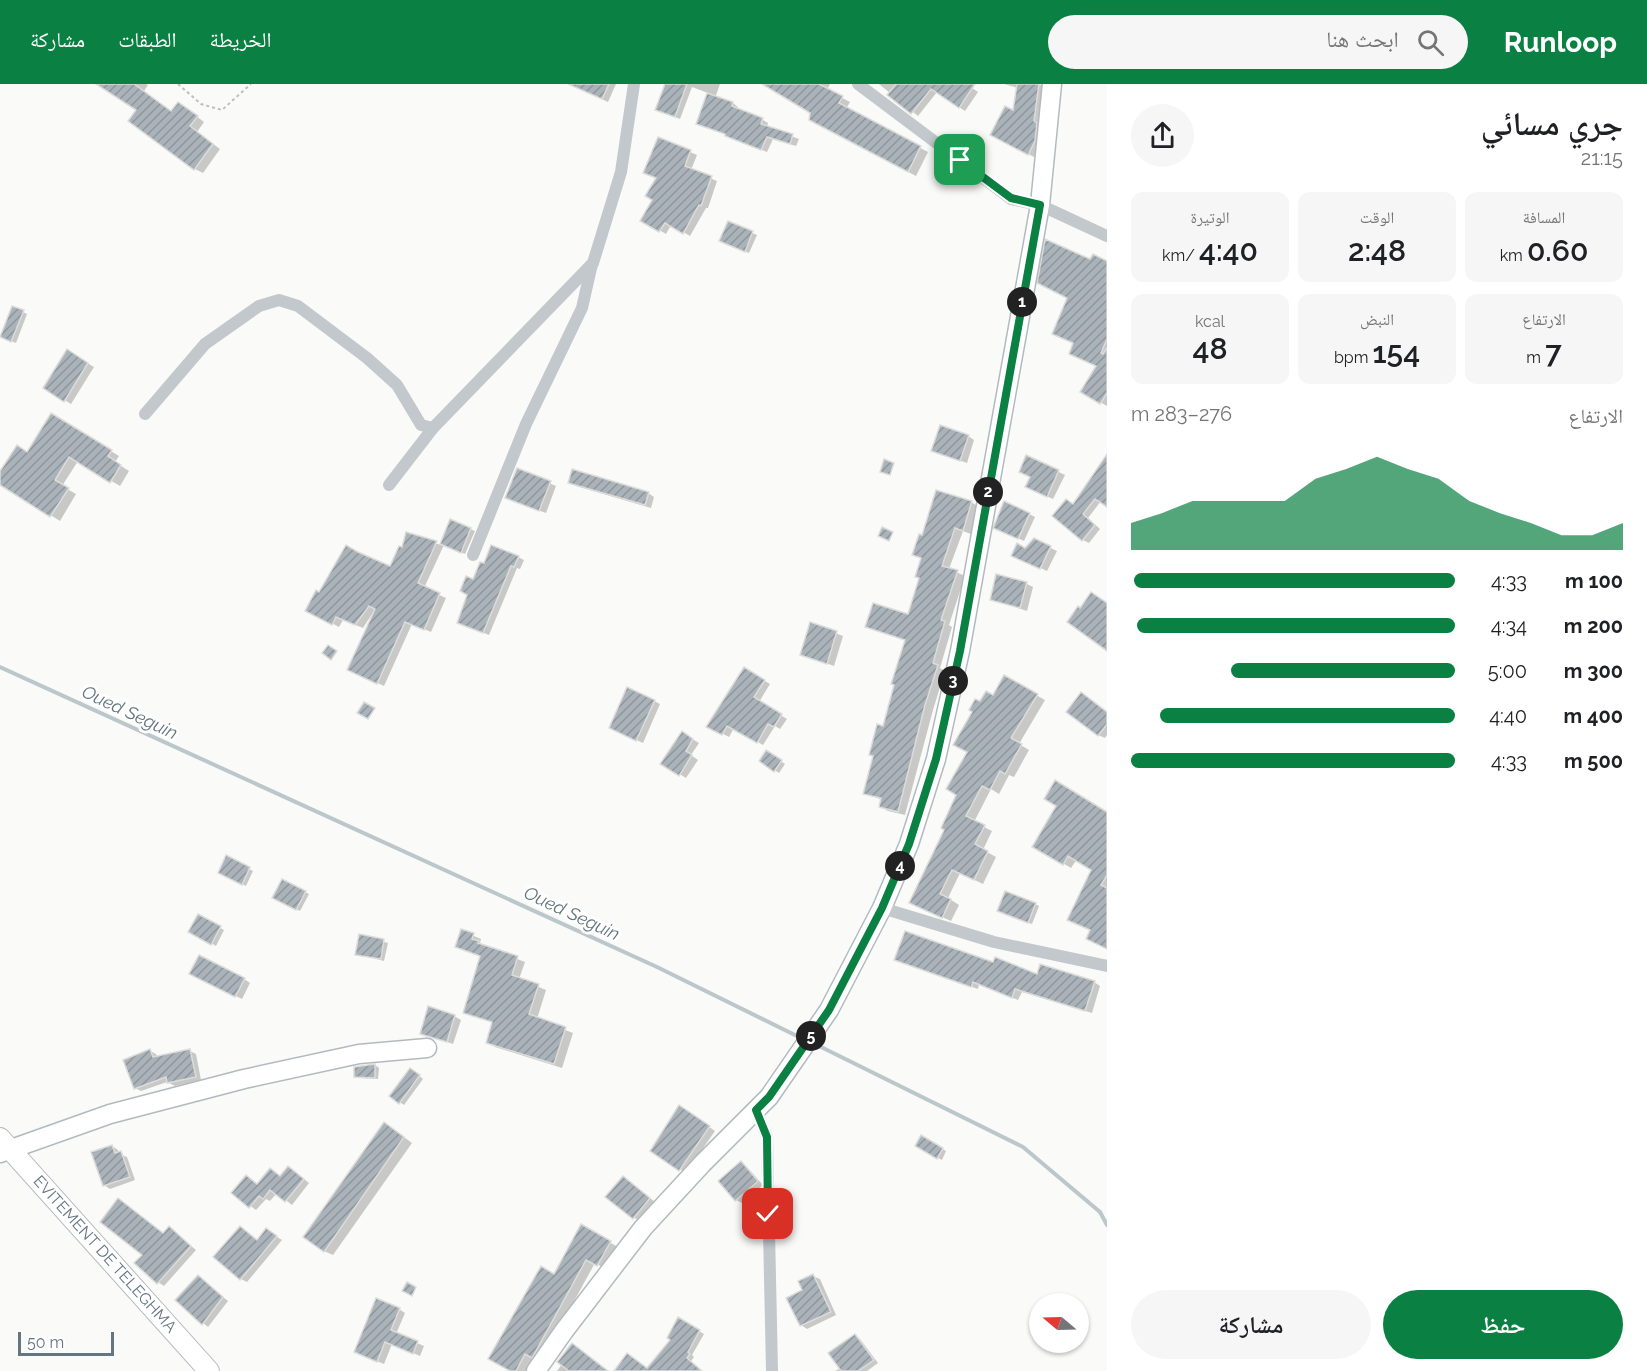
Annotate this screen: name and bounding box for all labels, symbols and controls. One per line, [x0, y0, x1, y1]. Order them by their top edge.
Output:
search box [1048, 15, 1468, 69]
text: ابحث هنا [1326, 26, 1399, 52]
icon: search [1414, 26, 1447, 59]
text: Runloop [1504, 26, 1617, 59]
text: مشاركة [30, 27, 85, 52]
text: الطبقات [118, 27, 177, 52]
text: الخريطة [210, 27, 271, 52]
button: share [1131, 104, 1194, 167]
text: جري مسائي [1481, 104, 1623, 143]
pin [934, 134, 985, 185]
icon: arrive [943, 143, 976, 176]
text: 21:15 [1581, 146, 1623, 170]
text: الوتيرة [1191, 208, 1229, 227]
text: الوقت [1360, 208, 1394, 227]
text: المسافة [1523, 208, 1565, 227]
text: 4:40 [1199, 233, 1258, 268]
text: 2:48 [1348, 233, 1406, 268]
text: 0.60 [1527, 233, 1588, 268]
text: /km [1162, 246, 1199, 265]
text: km [1500, 246, 1527, 265]
pin: 1 [1007, 287, 1037, 317]
text: 1 [1018, 292, 1026, 311]
text: النبض [1360, 310, 1394, 329]
text: الارتفاع [1522, 310, 1566, 329]
text: kcal [1195, 312, 1225, 331]
text: 48 [1193, 331, 1227, 366]
text: 154 [1372, 335, 1420, 370]
text: 7 [1545, 335, 1562, 370]
text: bpm [1334, 348, 1372, 367]
text: m [1526, 348, 1545, 367]
text: 276–283 m [1131, 402, 1232, 426]
text: الارتفاع [1568, 404, 1623, 428]
pin: 2 [973, 477, 1003, 507]
text: 2 [983, 482, 993, 501]
text: 4:33 [1491, 569, 1527, 593]
text: 100 m [1565, 569, 1623, 593]
text: 4:34 [1491, 614, 1527, 638]
text: 200 m [1564, 614, 1623, 638]
text: 5:00 [1488, 659, 1527, 683]
text: 300 m [1564, 659, 1623, 683]
pin: 3 [938, 666, 968, 696]
text: 3 [949, 671, 957, 690]
water label: Oued Seguin [79, 681, 181, 743]
text: 4:40 [1489, 704, 1527, 728]
text: 400 m [1564, 704, 1623, 728]
text: 4:33 [1491, 749, 1527, 773]
text: 500 m [1564, 749, 1623, 773]
pin: 4 [885, 851, 915, 881]
text: 4 [895, 856, 905, 875]
water label: Oued Seguin [521, 882, 623, 944]
pin: 5 [796, 1021, 826, 1051]
text: 5 [807, 1026, 815, 1045]
street label: EVITEMENT DE TELEGHMA [29, 1172, 181, 1337]
pin [742, 1188, 793, 1239]
icon: check [751, 1197, 784, 1230]
button: مشاركة [1131, 1290, 1371, 1359]
button: حفظ [1383, 1290, 1623, 1359]
north arrow [1029, 1293, 1089, 1353]
map controls [1029, 1293, 1089, 1353]
scale bar [18, 1329, 114, 1356]
text: 50 m [27, 1333, 64, 1352]

